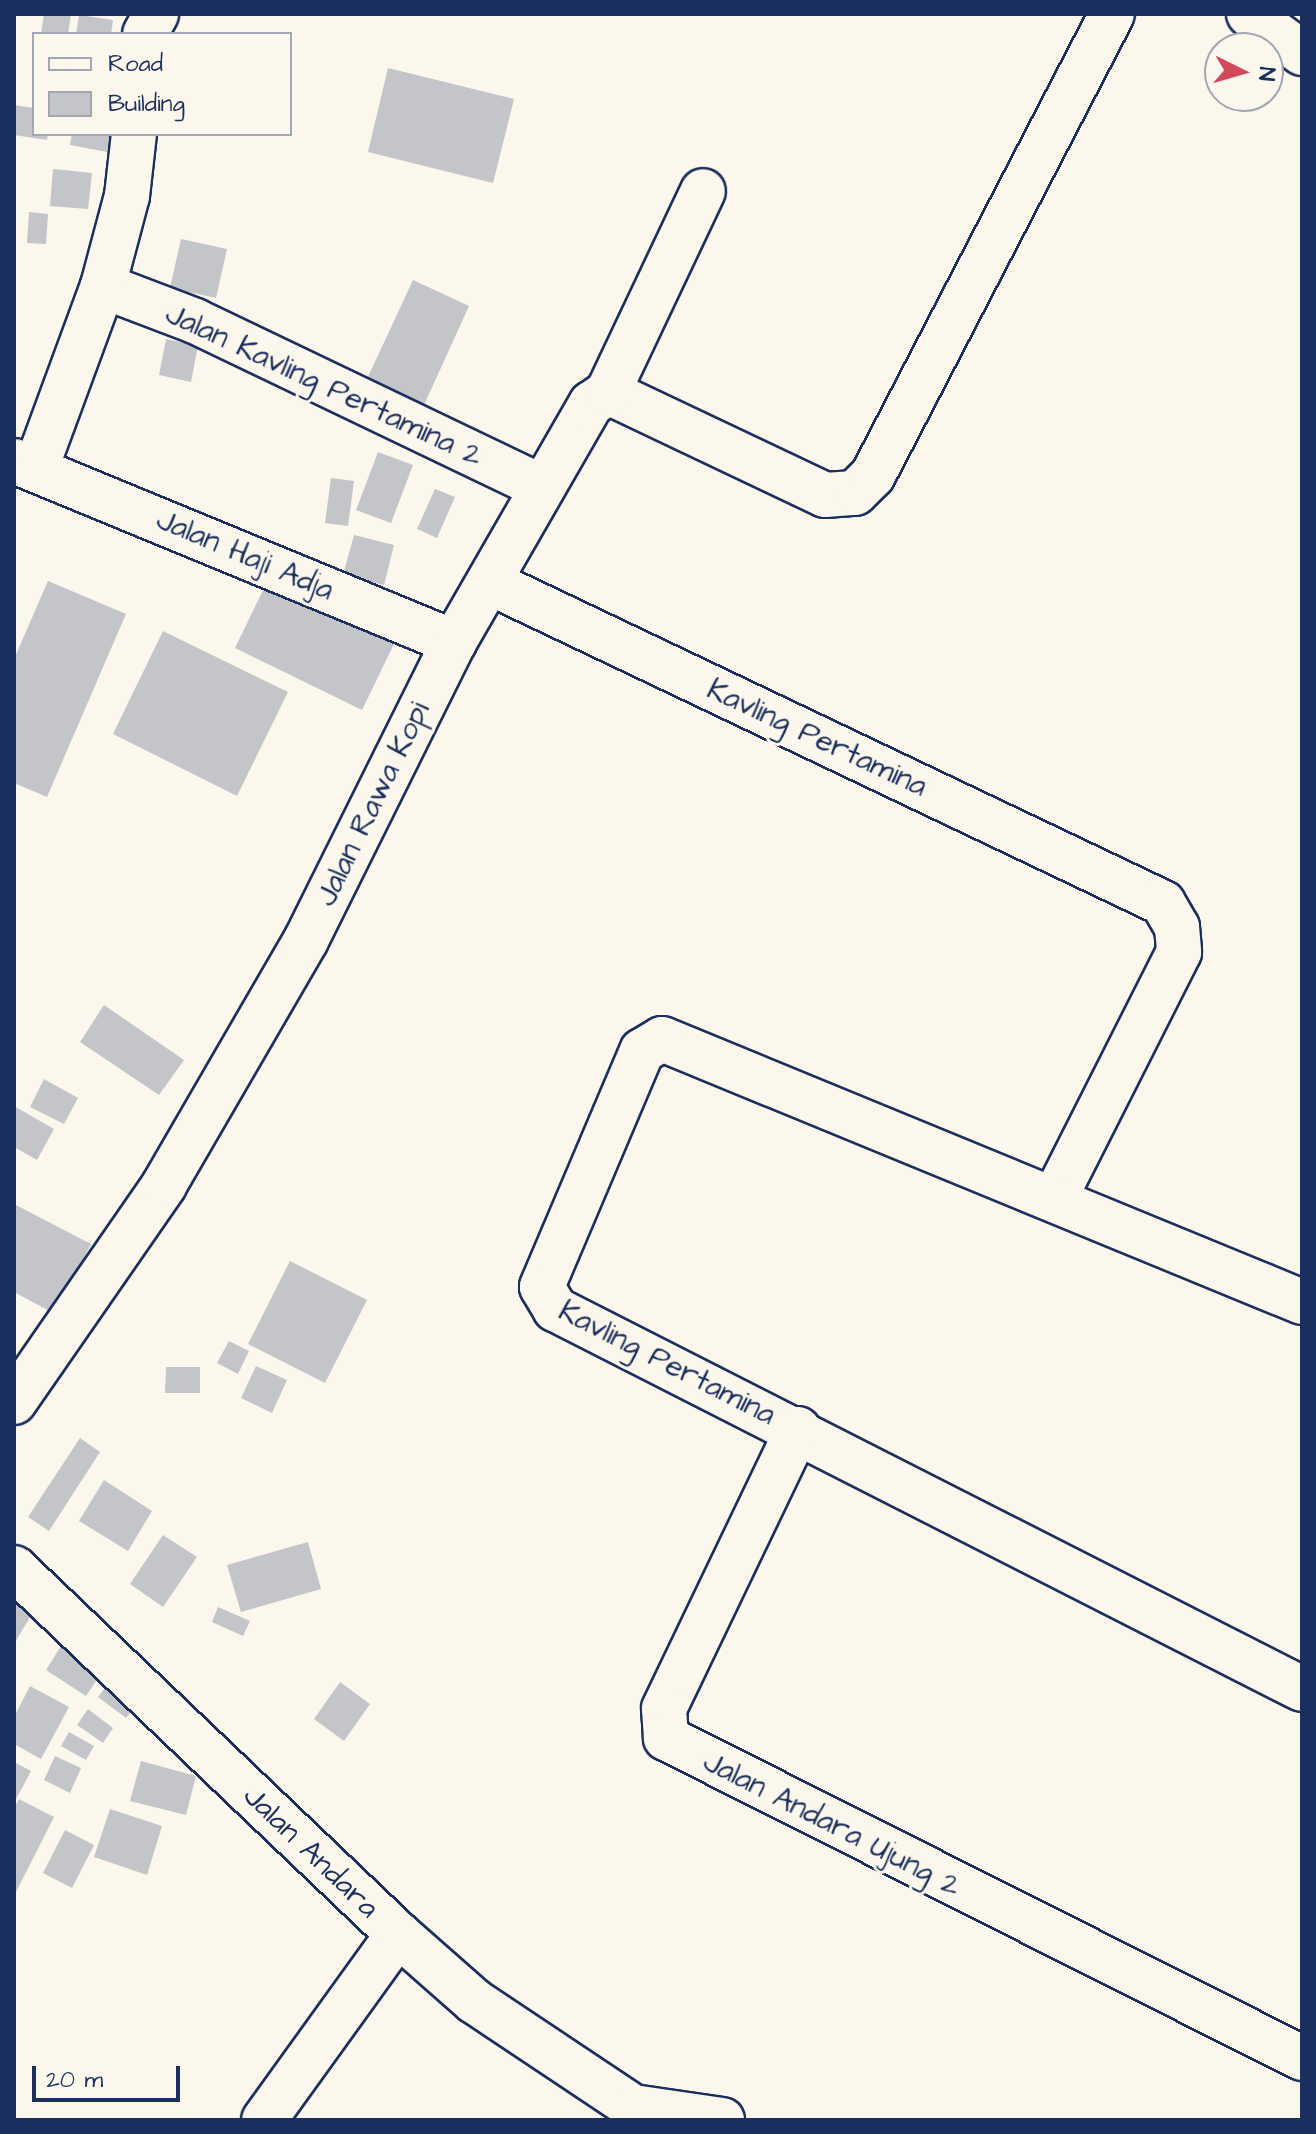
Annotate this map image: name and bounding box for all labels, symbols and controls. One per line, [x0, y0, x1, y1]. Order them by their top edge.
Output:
legend [32, 32, 292, 136]
north arrow [1204, 32, 1284, 112]
text: Road [108, 47, 163, 81]
text: N [1250, 66, 1282, 82]
text: Building [108, 87, 185, 121]
street label: Jalan Kavling Pertamina 2 [160, 296, 488, 474]
street label: Jalan Haji Adja [151, 502, 339, 608]
street label: Kavling Pertamina [701, 671, 933, 805]
street label: Jalan Rawa Kopi [308, 696, 438, 912]
street label: Kavling Pertamina [553, 1293, 781, 1433]
street label: Jalan Andara Ujung 2 [697, 1744, 967, 1904]
street label: Jalan Andara [236, 1778, 386, 1926]
scale bar [36, 2050, 184, 2100]
text: 20 m [46, 2063, 103, 2097]

